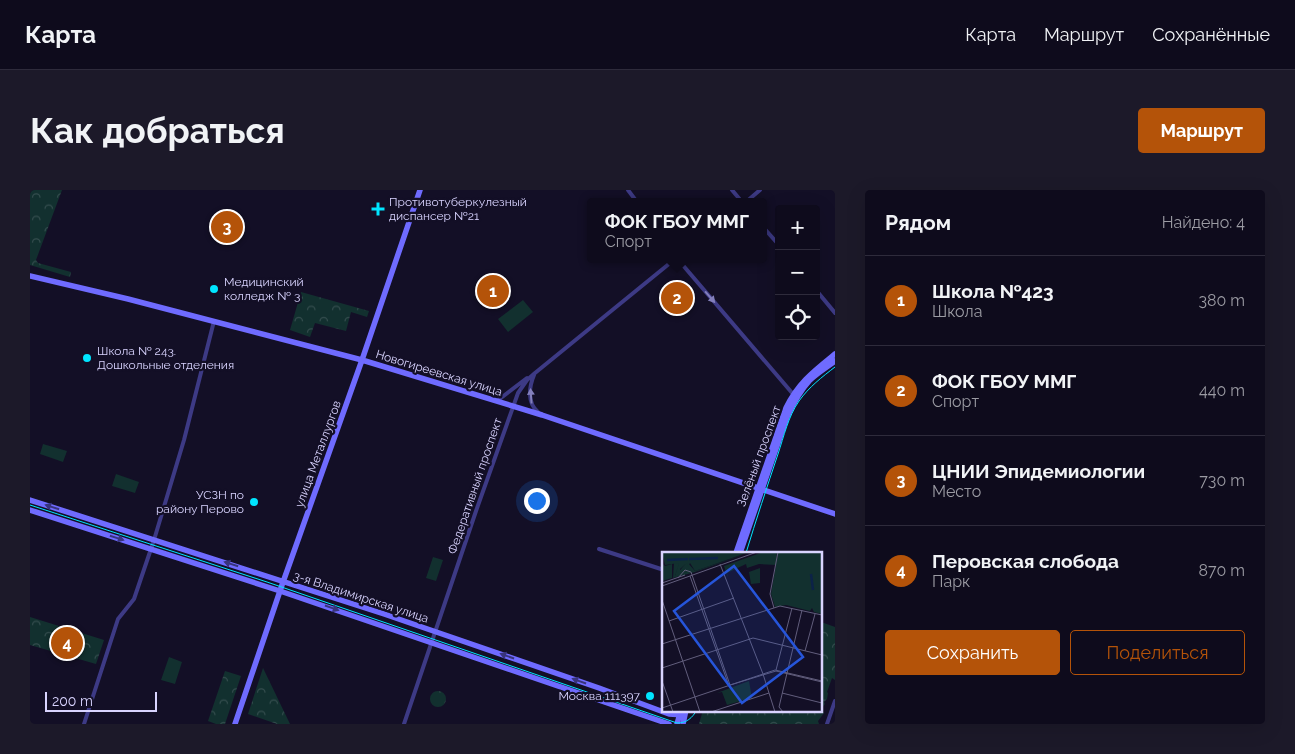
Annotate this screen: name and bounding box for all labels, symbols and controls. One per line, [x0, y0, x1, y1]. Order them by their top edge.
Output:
text: Карта [25, 20, 96, 49]
text: Карта [965, 24, 1016, 45]
text: Маршрут [1044, 24, 1124, 45]
text: Сохранённые [1152, 24, 1270, 45]
button: Маршрут [1138, 108, 1265, 153]
text: Как добраться [30, 110, 285, 151]
place label: Противотуберкулезный диспансер №21 [389, 195, 527, 223]
popup [587, 198, 767, 263]
marker: Противотуберкулезный диспансер №21 [371, 202, 385, 216]
map controls [775, 205, 820, 340]
button: + [775, 205, 820, 250]
pin: 3 [211, 208, 243, 246]
text: ФОК ГБОУ ММГ [605, 210, 749, 232]
text: Рядом [885, 210, 951, 235]
text: Найдено: 4 [1162, 213, 1245, 232]
text: Спорт [605, 232, 652, 251]
button: − [775, 250, 820, 295]
pin: 1 [477, 272, 509, 310]
place label: Медицинский колледж № 3 [224, 275, 304, 303]
pin: 2 [661, 279, 693, 317]
text: Школа №423 [932, 280, 1054, 302]
marker: Медицинский колледж № 3 [208, 283, 220, 295]
one-way arrow [705, 290, 716, 303]
text: 1 [897, 291, 905, 310]
text: 380 m [1198, 291, 1245, 310]
button: locate [775, 295, 820, 340]
text: Школа [932, 302, 982, 321]
place label: Школа № 243. Дошкольные отделения [97, 344, 234, 372]
street label: Новогиреевская улица [374, 347, 504, 399]
marker: Школа № 243. Дошкольные отделения [81, 352, 93, 364]
text: ФОК ГБОУ ММГ [932, 370, 1077, 392]
text: 2 [896, 381, 906, 400]
text: 440 m [1199, 381, 1245, 400]
one-way arrow [527, 387, 535, 403]
text: Спорт [932, 392, 979, 411]
street label: улица Металлургов [292, 399, 344, 509]
street label: Зелёный проспект [734, 403, 784, 508]
street label: Федеративный проспект [445, 416, 505, 556]
text: ЦНИИ Эпидемиологии [932, 460, 1145, 482]
text: 3 [897, 471, 905, 490]
text: 730 m [1199, 471, 1245, 490]
text: Место [932, 482, 981, 501]
place label: УСЗН по району Перово [156, 488, 244, 516]
your location [524, 488, 550, 514]
marker: УСЗН по району Перово [248, 496, 260, 508]
one-way arrow [44, 503, 59, 510]
one-way arrow [110, 534, 125, 542]
text: Перовская слобода [932, 550, 1119, 572]
inset map [662, 552, 822, 712]
one-way arrow [223, 560, 238, 568]
text: 4 [896, 561, 906, 580]
text: 870 m [1198, 561, 1245, 580]
street label: 3-я Владимирская улица [292, 568, 430, 626]
text: Парк [932, 572, 970, 591]
one-way arrow [325, 605, 340, 613]
pin: 4 [51, 624, 83, 662]
button: Сохранить [885, 630, 1060, 675]
button: Поделиться [1070, 630, 1245, 675]
one-way arrow [499, 652, 514, 660]
one-way arrow [571, 677, 586, 684]
scale bar [45, 689, 158, 712]
place label: Москва 111397 [558, 689, 641, 703]
marker: Москва 111397 [644, 690, 656, 702]
text: 200 m [52, 693, 93, 709]

